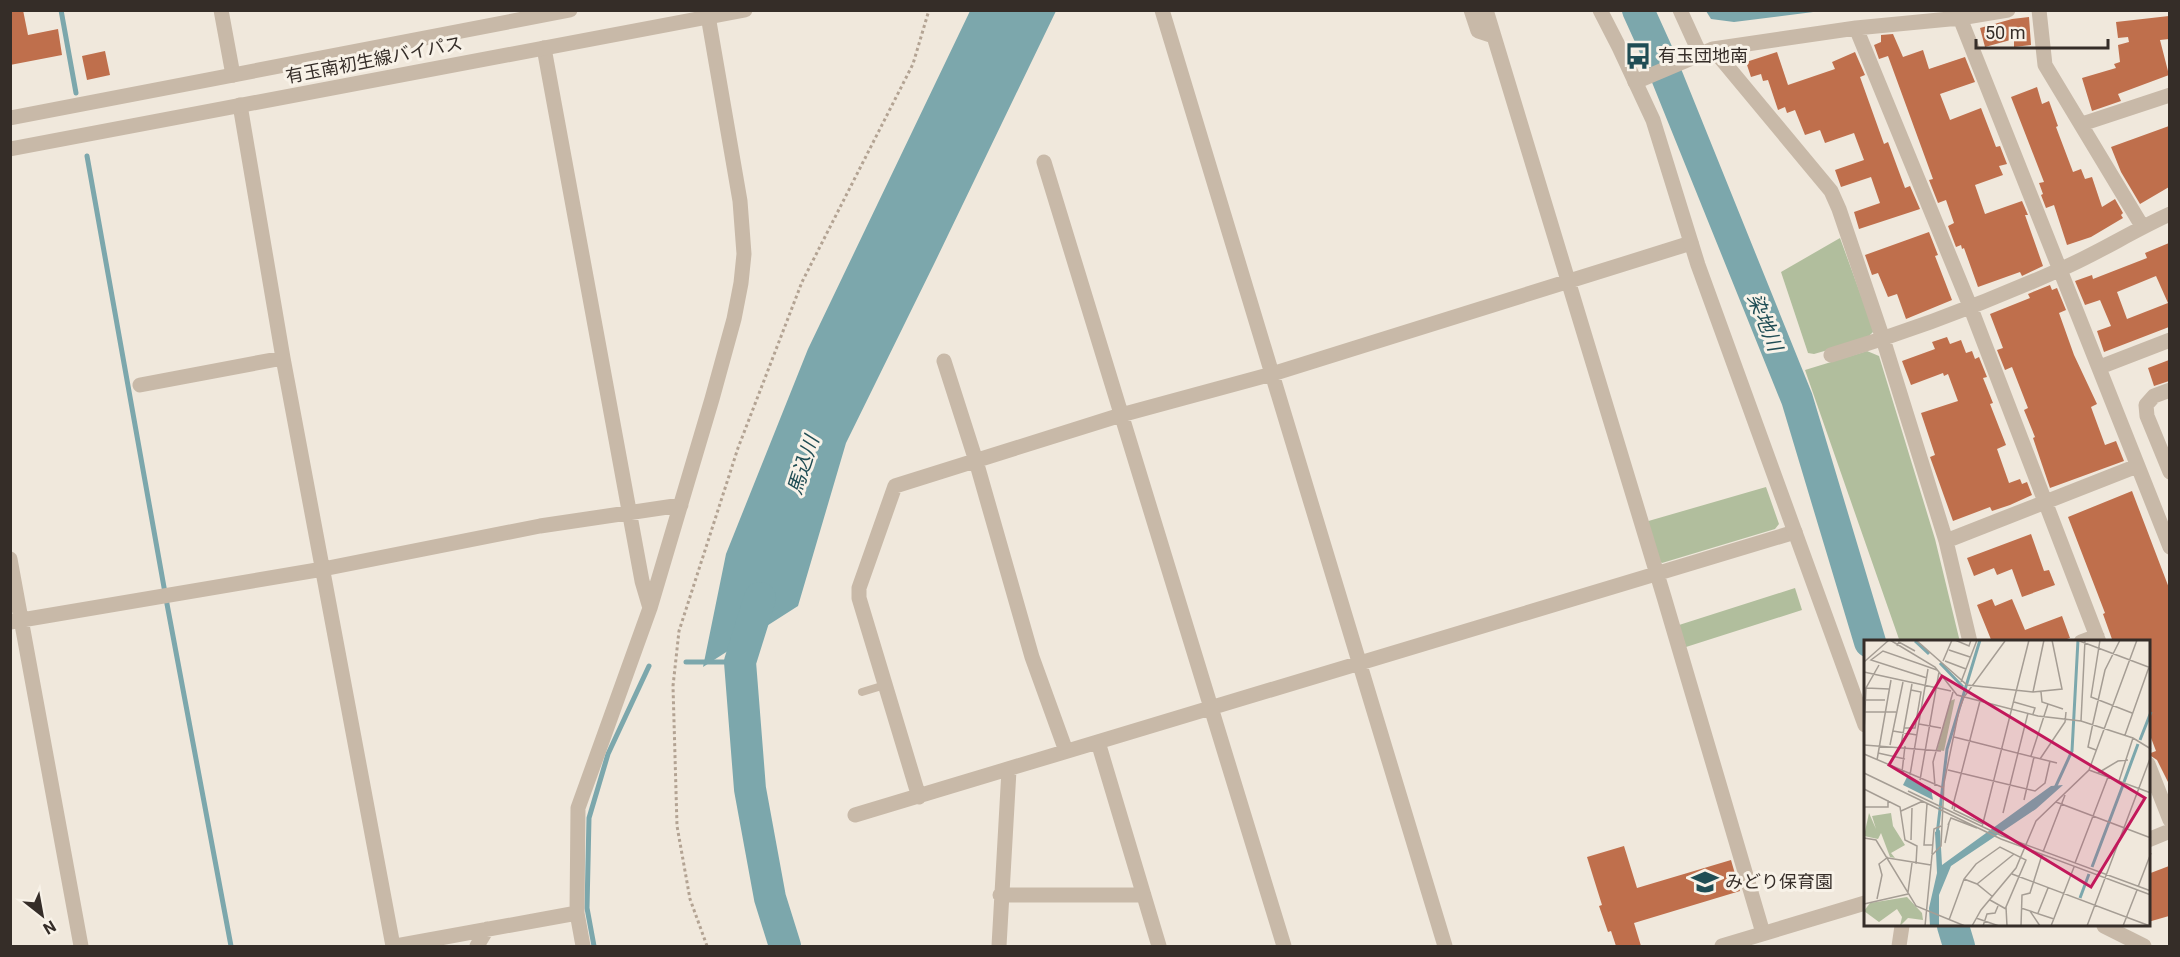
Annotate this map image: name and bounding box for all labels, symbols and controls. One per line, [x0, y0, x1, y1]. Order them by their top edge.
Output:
scale bar [1976, 12, 2108, 50]
text: 50 m [1985, 22, 2025, 43]
street label: 有玉南初生線バイパス [284, 32, 464, 87]
bus stop icon: 有玉団地南 [1623, 41, 1653, 71]
place label: 有玉団地南 [1658, 45, 1748, 66]
water label: 染地川 [1743, 290, 1788, 356]
water label: 馬込川 [782, 431, 824, 497]
inset map [1864, 640, 2150, 927]
school or university icon: みどり保育園 [1690, 867, 1720, 897]
place label: みどり保育園 [1725, 871, 1833, 892]
north arrow [12, 885, 72, 945]
text: N [40, 916, 59, 938]

